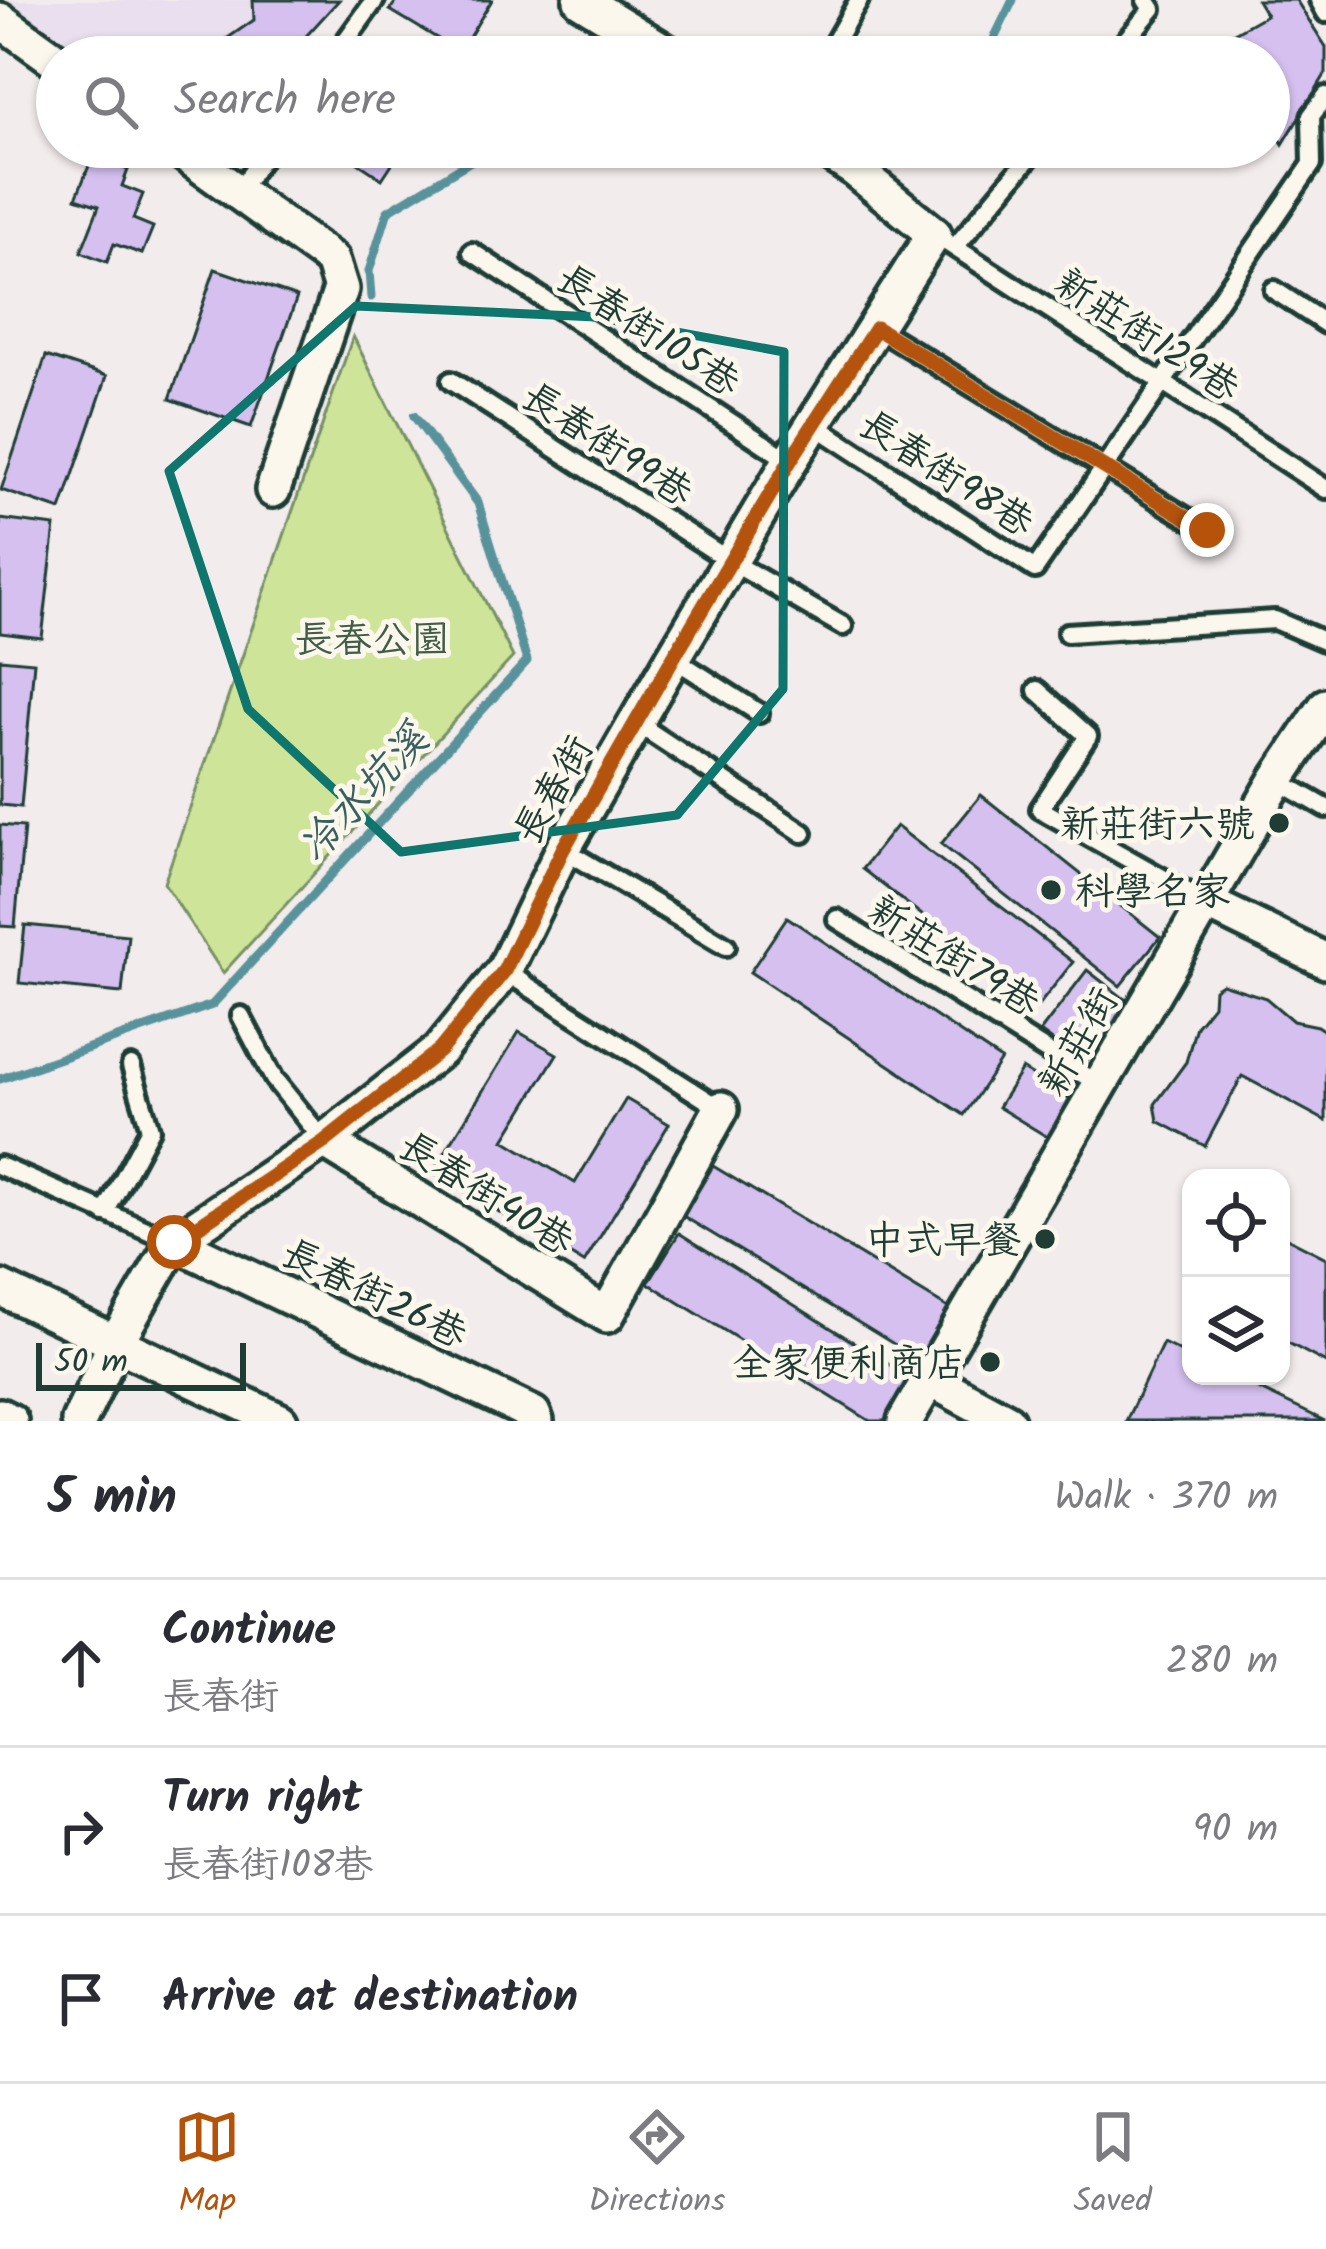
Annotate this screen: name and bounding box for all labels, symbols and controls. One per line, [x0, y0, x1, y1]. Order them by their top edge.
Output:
search box [36, 36, 1290, 168]
text: Search here [174, 66, 396, 138]
icon: search [78, 69, 144, 135]
street label: 長春街105巷 [542, 250, 751, 415]
street label: 新莊街129巷 [1041, 254, 1251, 421]
street label: 長春街99巷 [508, 368, 704, 525]
street label: 長春街98巷 [845, 395, 1045, 555]
route end [1180, 503, 1234, 557]
park label: 長春公園 [294, 611, 450, 673]
water label: 冷水坑溪 [283, 709, 448, 879]
street label: 長春街 [499, 725, 612, 857]
place label: 新莊街六號 [1060, 796, 1255, 858]
marker: 新莊街六號 [1266, 810, 1292, 836]
place label: 科學名家 [1075, 863, 1231, 925]
marker: 科學名家 [1038, 877, 1064, 903]
street label: 新莊街79巷 [855, 881, 1051, 1036]
street label: 新莊街 [1024, 977, 1137, 1109]
street label: 長春街40巷 [385, 1117, 585, 1274]
map controls [1182, 1169, 1290, 1385]
button: locate [1182, 1169, 1290, 1277]
place label: 中式早餐 [865, 1212, 1021, 1274]
route start [147, 1215, 201, 1269]
street label: 長春街26巷 [270, 1224, 477, 1367]
marker: 中式早餐 [1032, 1226, 1058, 1252]
button: layers [1182, 1277, 1290, 1385]
place label: 全家便利商店 [732, 1335, 966, 1397]
scale bar [36, 1337, 246, 1390]
text: 50 m [54, 1337, 128, 1390]
marker: 全家便利商店 [977, 1349, 1003, 1375]
text: 5 min [48, 1459, 177, 1540]
text: Walk · 370 m [1054, 1468, 1278, 1530]
text: Continue [162, 1596, 336, 1668]
icon: ahead [48, 1630, 114, 1696]
text: 280 m [1166, 1632, 1278, 1694]
text: 長春街 [162, 1668, 279, 1730]
text: Turn right [162, 1764, 362, 1836]
icon: right [48, 1798, 114, 1864]
text: 90 m [1193, 1800, 1278, 1862]
text: 長春街108巷 [162, 1836, 373, 1898]
text: Arrive at destination [162, 1963, 578, 2035]
icon: arrive [48, 1966, 114, 2032]
tab: Map [174, 2104, 240, 2229]
tab: Directions [588, 2104, 725, 2229]
tab: Saved [1074, 2104, 1152, 2229]

